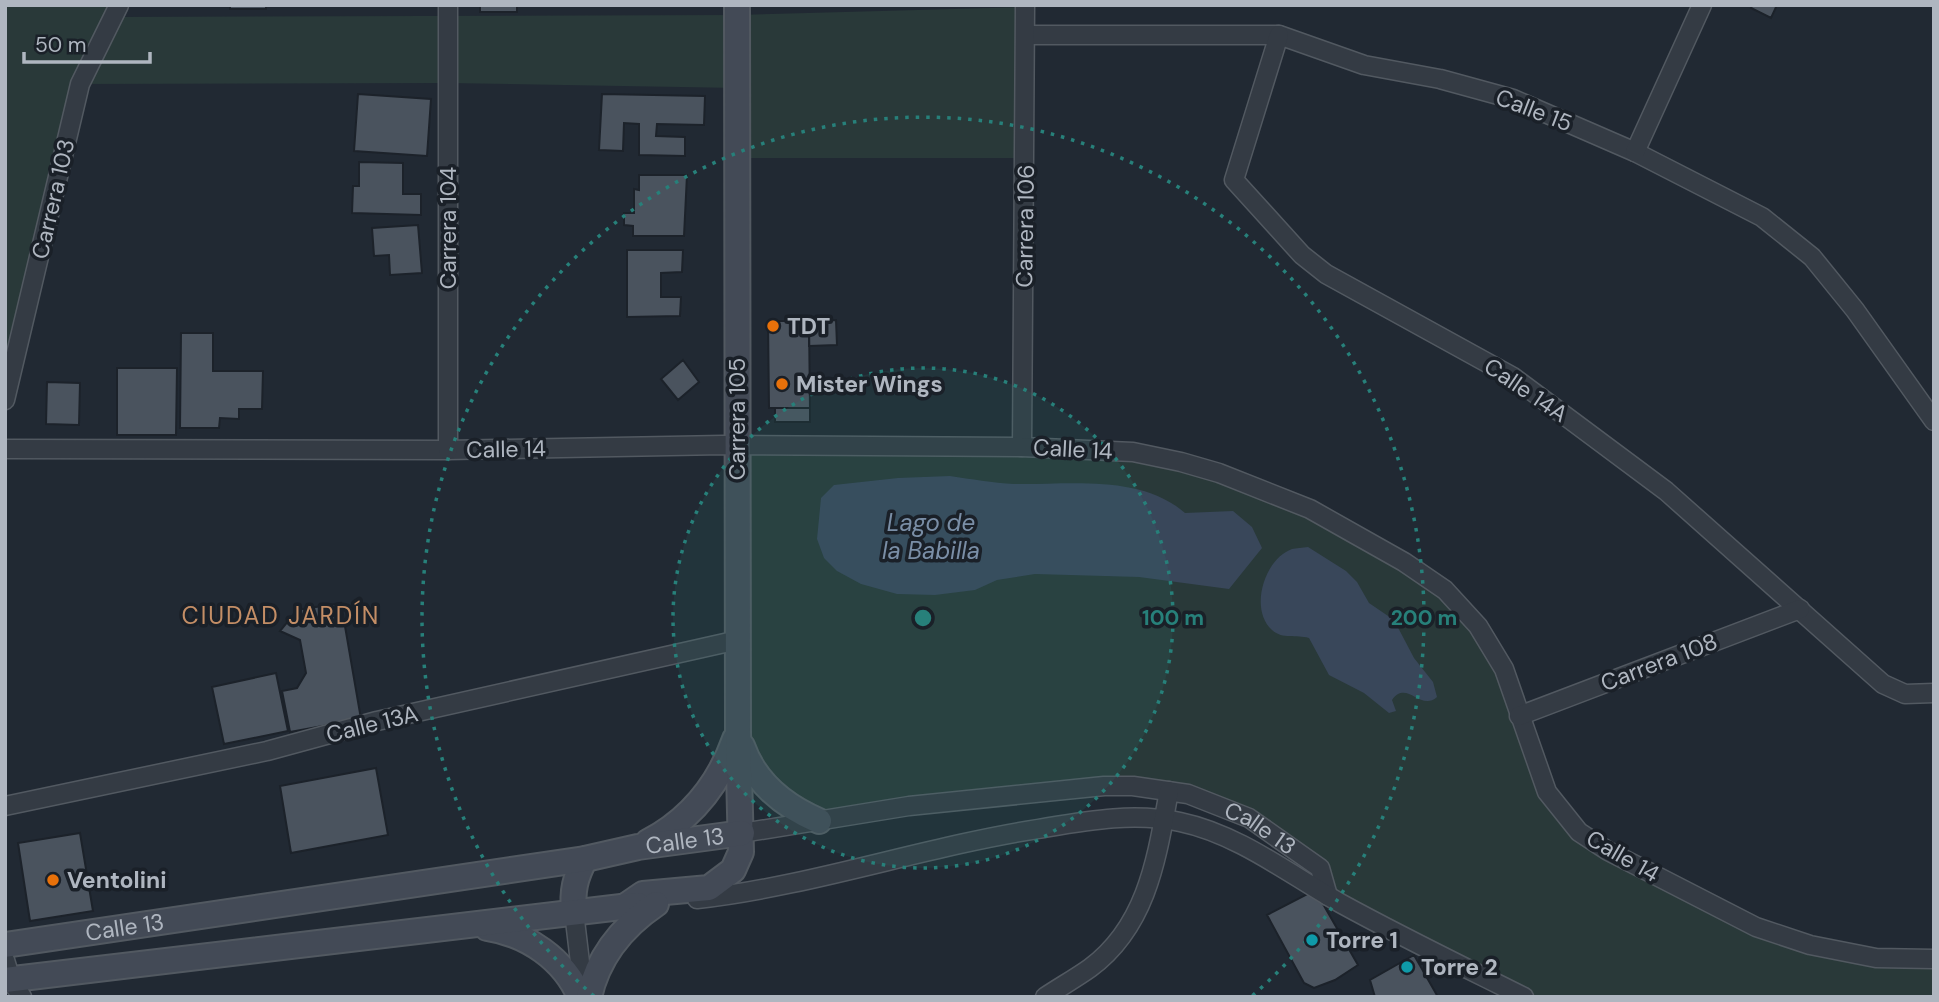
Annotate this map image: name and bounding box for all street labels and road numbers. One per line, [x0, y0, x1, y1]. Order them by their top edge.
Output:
street label: Calle 15 [1491, 82, 1577, 138]
street label: Carrera 103 [25, 136, 81, 262]
street label: Carrera 106 [1009, 164, 1041, 288]
street label: Carrera 104 [433, 167, 463, 289]
street label: Calle 14A [1478, 351, 1574, 429]
street label: Carrera 105 [722, 358, 752, 480]
street label: Calle 14 [1032, 432, 1114, 466]
street label: Calle 14 [466, 433, 546, 465]
street label: Carrera 108 [1596, 626, 1722, 698]
street label: Calle 13A [323, 698, 421, 750]
street label: Calle 13 [1220, 795, 1302, 862]
street label: Calle 13 [644, 821, 726, 861]
street label: Calle 14 [1581, 823, 1665, 889]
street label: Calle 13 [83, 907, 166, 948]

